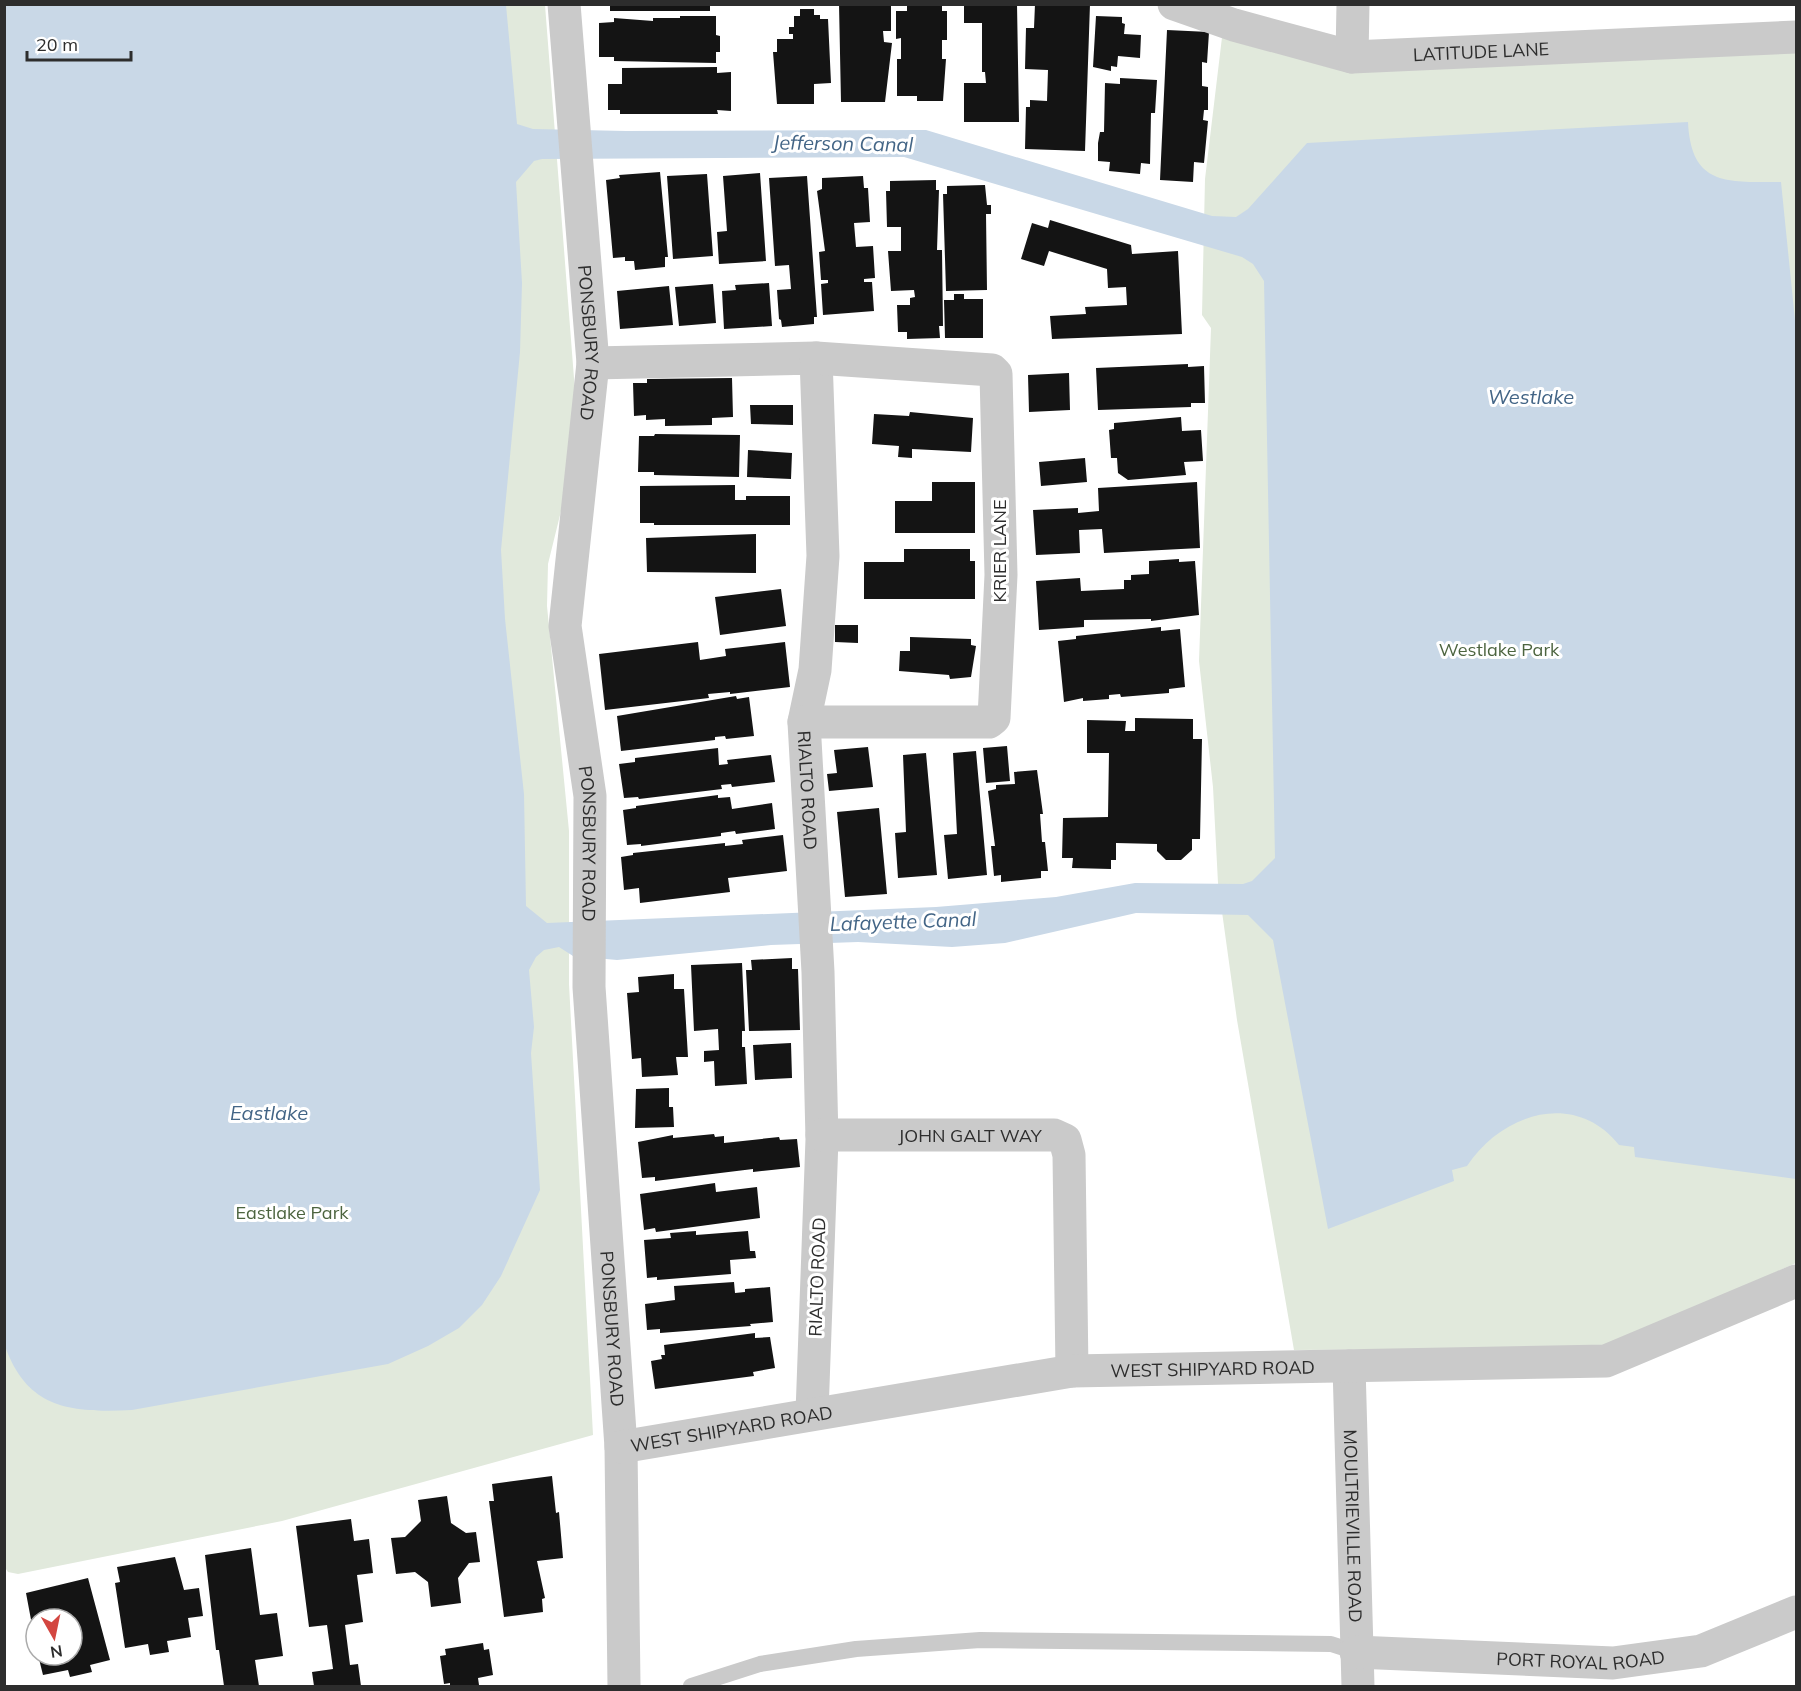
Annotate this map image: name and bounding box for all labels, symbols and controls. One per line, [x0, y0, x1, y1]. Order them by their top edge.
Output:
scale bar [27, 24, 130, 62]
text: 20 m [36, 33, 78, 56]
street label: LATITUDE LANE [1412, 37, 1550, 66]
water label: Jefferson Canal [771, 129, 914, 157]
street label: PONSBURY ROAD [574, 264, 605, 422]
water label: Westlake [1488, 384, 1574, 409]
street label: KRIER LANE [988, 500, 1011, 602]
park label: Westlake Park [1439, 638, 1560, 661]
street label: RIALTO ROAD [793, 730, 823, 851]
street label: PONSBURY ROAD [574, 764, 602, 922]
water label: Lafayette Canal [829, 906, 977, 936]
water label: Eastlake [230, 1100, 308, 1125]
street label: JOHN GALT WAY [898, 1124, 1043, 1147]
park label: Eastlake Park [236, 1201, 349, 1224]
street label: RIALTO ROAD [803, 1217, 831, 1337]
street label: PONSBURY ROAD [596, 1250, 630, 1407]
street label: WEST SHIPYARD ROAD [1110, 1355, 1315, 1382]
street label: WEST SHIPYARD ROAD [629, 1400, 834, 1457]
street label: MOULTRIEVILLE ROAD [1339, 1429, 1368, 1623]
north arrow [24, 1607, 84, 1667]
text: N [49, 1641, 64, 1663]
street label: PORT ROYAL ROAD [1496, 1645, 1666, 1674]

